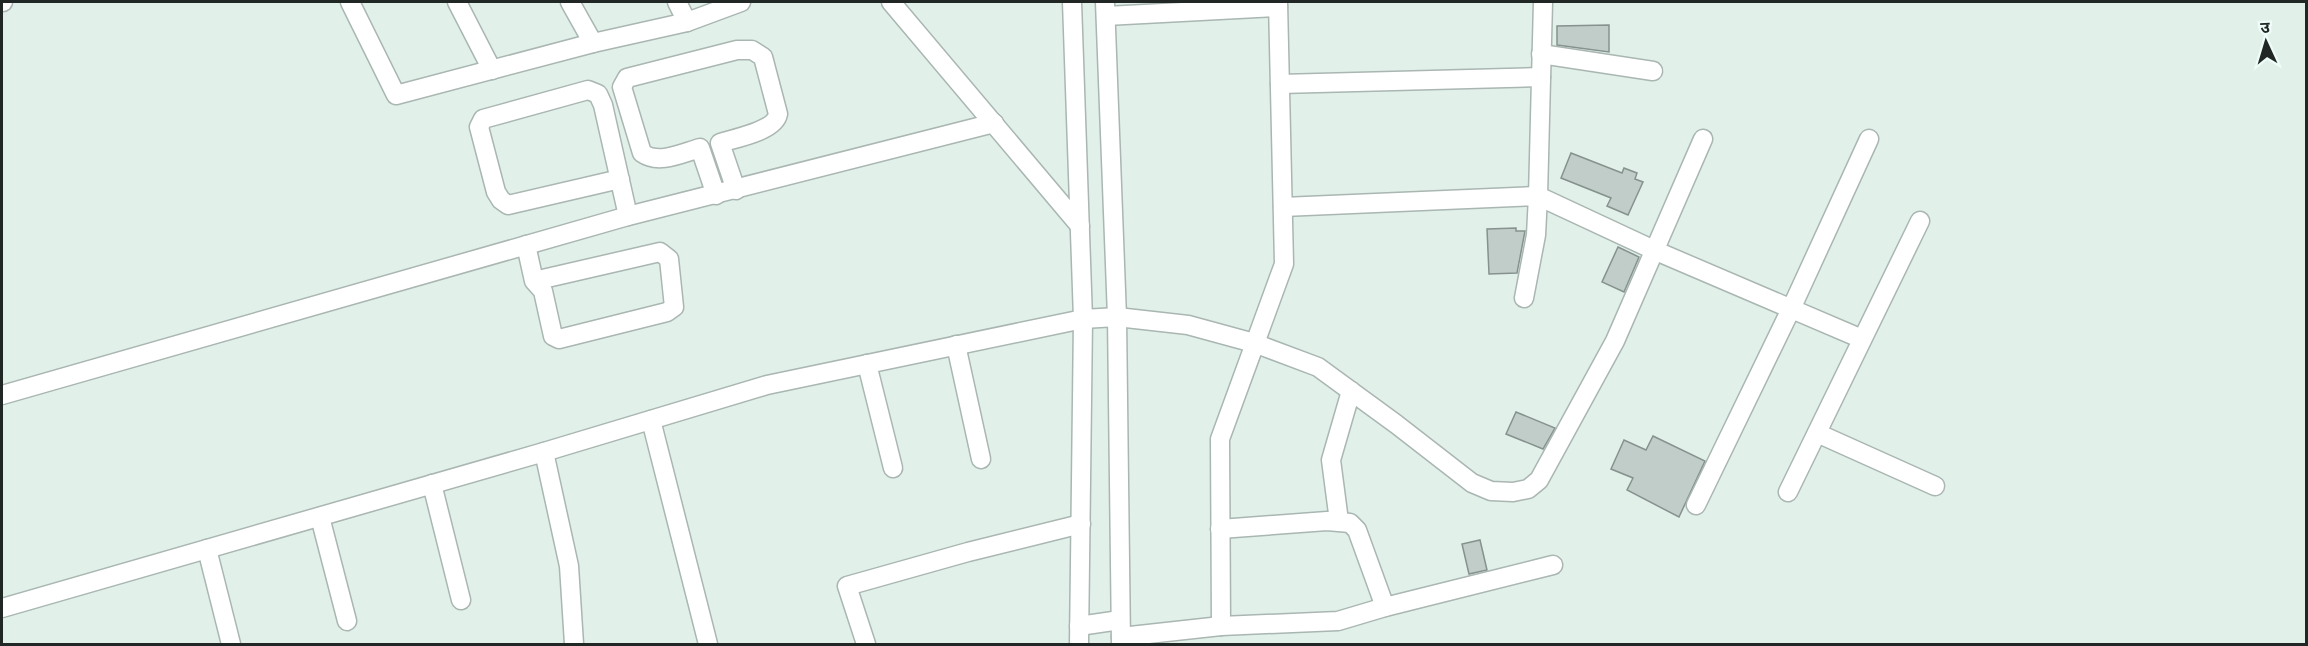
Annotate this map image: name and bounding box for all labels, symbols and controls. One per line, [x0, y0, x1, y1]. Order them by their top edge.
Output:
north arrow [2236, 12, 2296, 72]
text: उ [2260, 19, 2271, 36]

